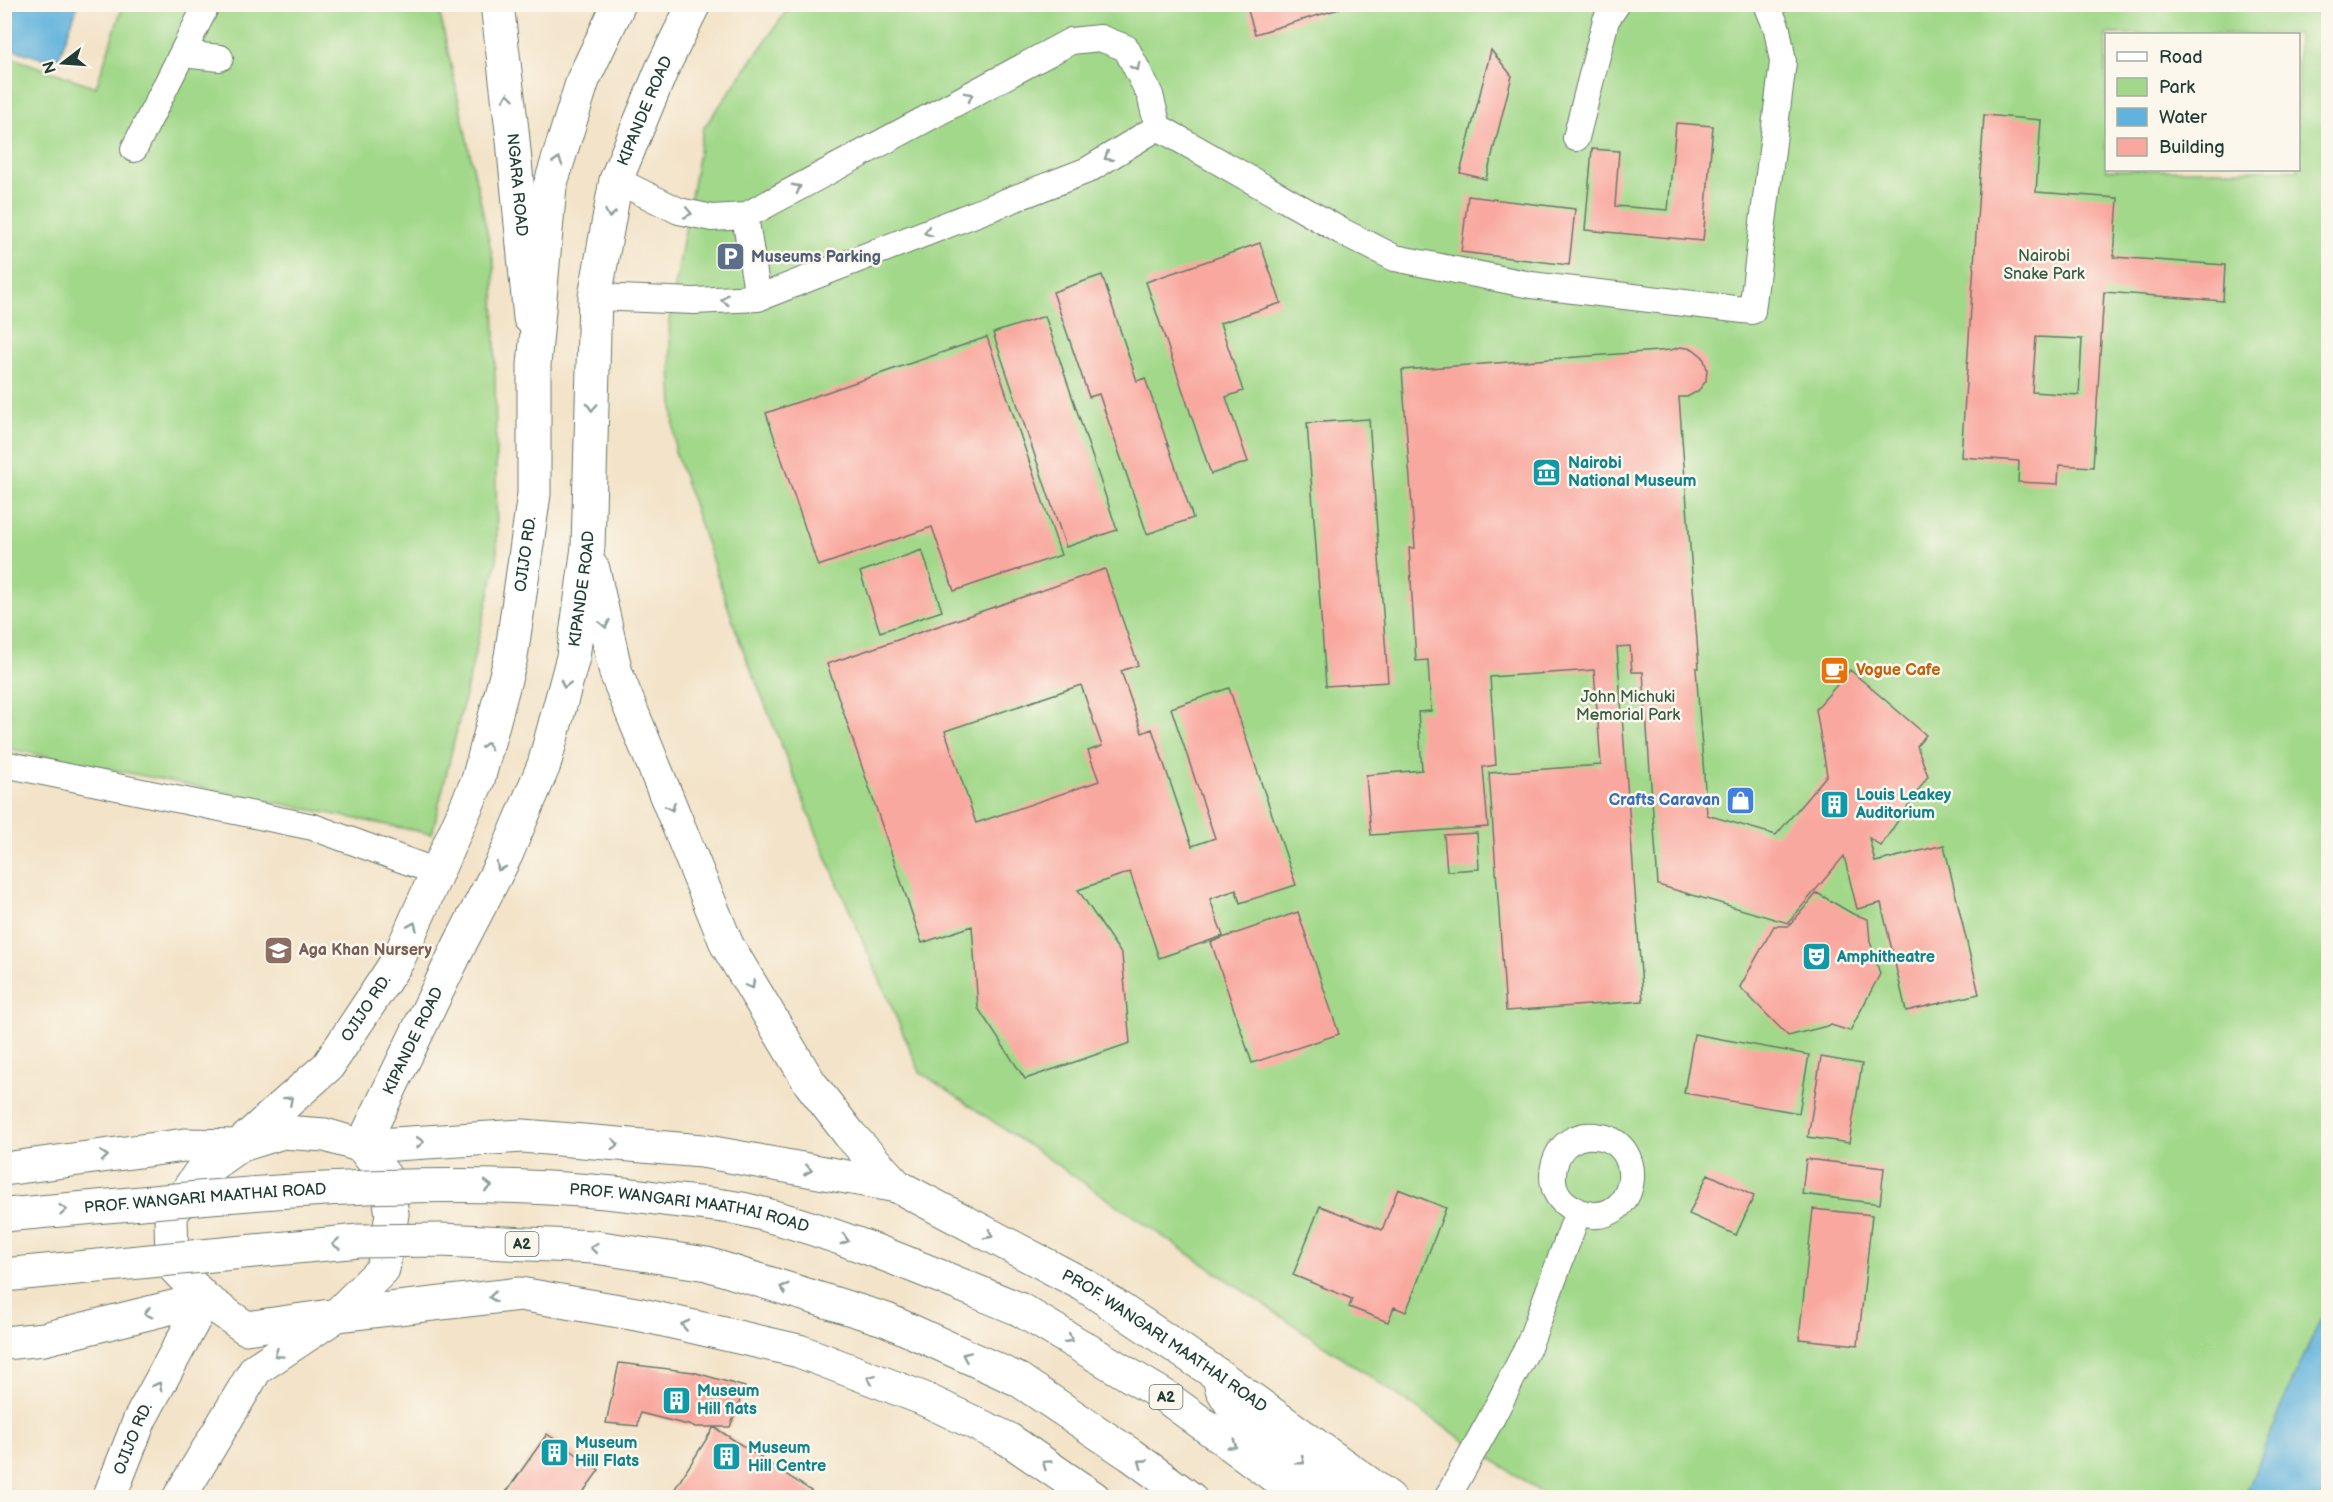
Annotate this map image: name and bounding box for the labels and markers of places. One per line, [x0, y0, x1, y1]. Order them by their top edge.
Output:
parking icon: Museums Parking [714, 241, 746, 273]
place label: Museums Parking [751, 248, 881, 267]
place label: Nairobi National Museum [1568, 454, 1697, 491]
museum icon: Nairobi National Museum [1531, 456, 1563, 488]
cafe icon: Vogue Cafe [1819, 654, 1851, 686]
place label: Vogue Cafe [1856, 661, 1941, 680]
shop icon: Crafts Caravan [1725, 784, 1757, 816]
place label: Louis Leakey Auditorium [1855, 786, 1952, 823]
building icon: Louis Leakey Auditorium [1819, 788, 1851, 820]
place label: Crafts Caravan [1609, 791, 1720, 810]
school or university icon: Aga Khan Nursery [262, 934, 294, 966]
place label: Aga Khan Nursery [298, 941, 433, 960]
theatre icon: Amphitheatre [1800, 941, 1832, 973]
place label: Amphitheatre [1836, 948, 1935, 967]
place label: Museum Hill flats [697, 1382, 759, 1419]
building icon: Museum Hill flats [660, 1384, 692, 1416]
place label: Museum Hill Flats [575, 1434, 639, 1471]
building icon: Museum Hill Flats [538, 1436, 570, 1468]
place label: Museum Hill Centre [748, 1439, 826, 1476]
building icon: Museum Hill Centre [711, 1441, 743, 1473]

